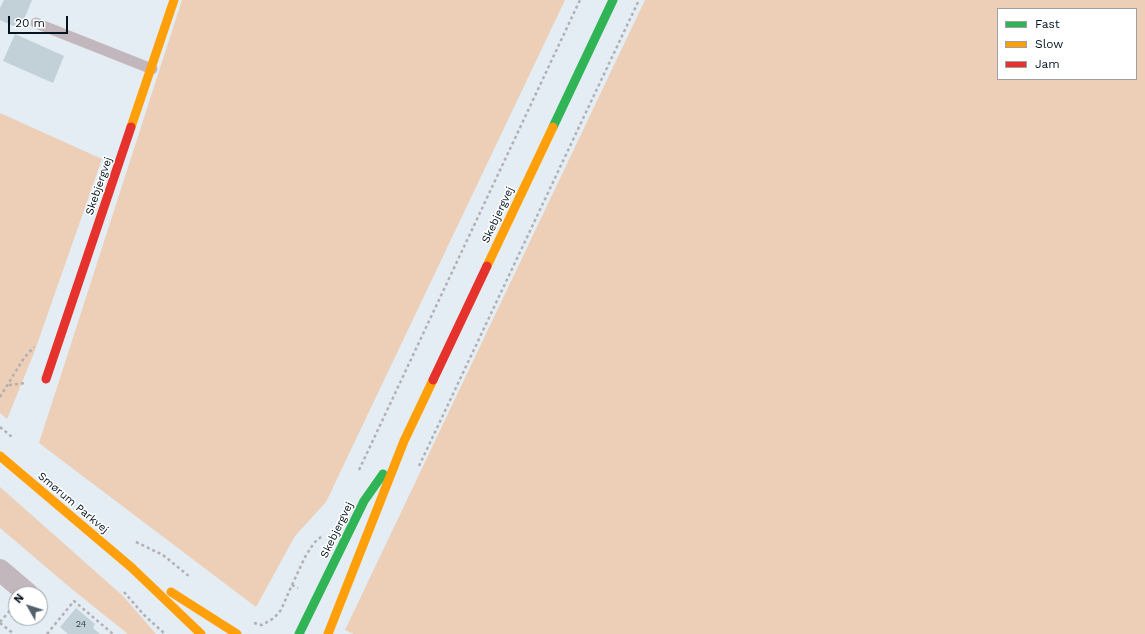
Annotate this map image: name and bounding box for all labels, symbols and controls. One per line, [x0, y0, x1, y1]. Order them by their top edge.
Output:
scale bar [10, 8, 70, 34]
legend [997, 8, 1137, 80]
text: 20 m [15, 16, 45, 30]
text: Fast [1035, 17, 1060, 31]
text: Slow [1035, 37, 1063, 51]
text: Jam [1035, 57, 1060, 71]
street label: Skebjergvej [83, 155, 115, 217]
street label: Skebjergvej [479, 185, 517, 245]
street label: Smørum Parkvej [35, 470, 111, 536]
street label: Skebjergvej [318, 500, 356, 560]
north arrow [8, 586, 48, 626]
text: N [11, 592, 27, 606]
house number: 24 [76, 619, 86, 629]

